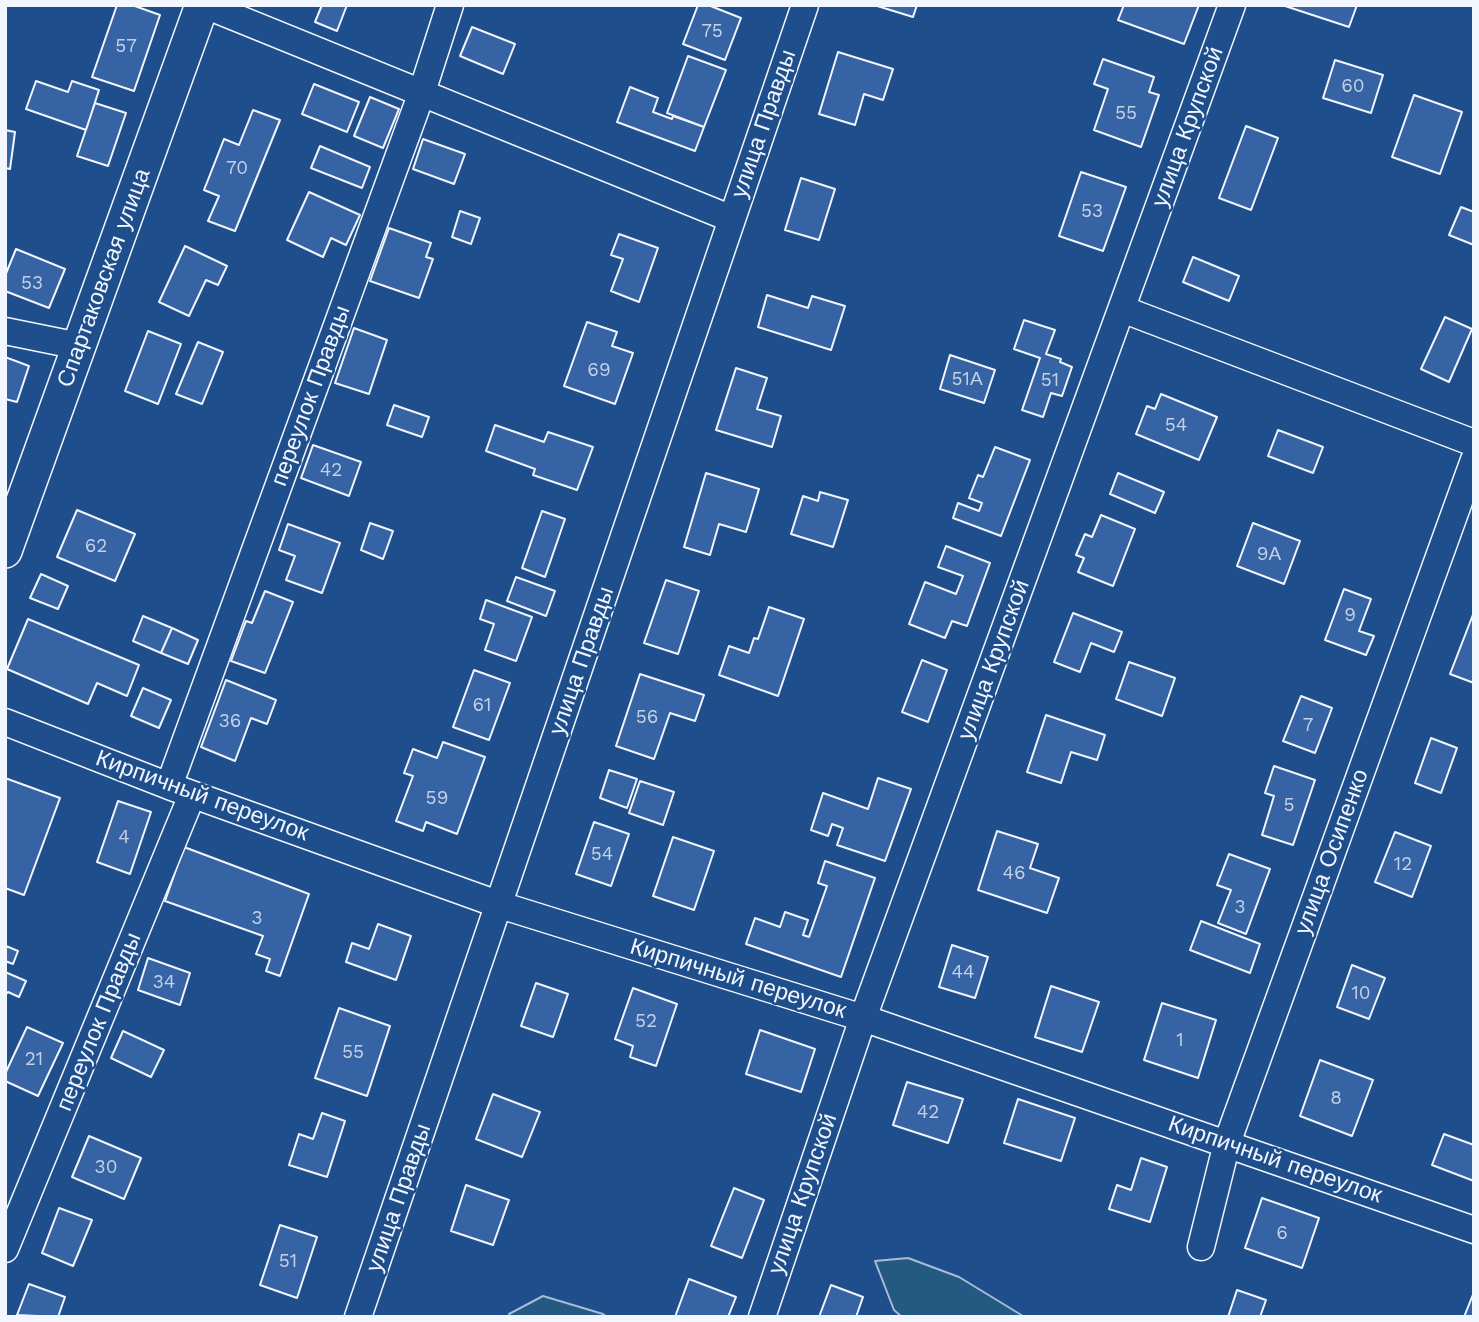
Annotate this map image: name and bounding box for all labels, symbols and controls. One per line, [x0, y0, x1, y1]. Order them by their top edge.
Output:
house number: 75 [701, 20, 723, 42]
house number: 57 [115, 35, 137, 57]
street label: улица Крупской [1146, 43, 1230, 211]
street label: улица Правды [726, 46, 802, 202]
house number: 60 [1341, 75, 1365, 97]
house number: 55 [1115, 102, 1137, 124]
house number: 70 [226, 157, 248, 179]
street label: Спартаковская улица [52, 165, 156, 391]
house number: 53 [1081, 200, 1103, 222]
house number: 53 [21, 272, 43, 294]
street label: переулок Правды [266, 302, 356, 490]
house number: 69 [587, 359, 611, 381]
house number: 51А [951, 368, 983, 390]
house number: 51 [1041, 369, 1059, 391]
house number: 54 [1165, 414, 1187, 436]
house number: 42 [320, 459, 342, 481]
house number: 62 [85, 535, 107, 557]
house number: 9А [1257, 543, 1281, 565]
street label: улица Крупской [952, 576, 1036, 744]
street label: улица Правды [544, 583, 620, 739]
house number: 9 [1344, 604, 1356, 626]
house number: 61 [473, 694, 491, 716]
house number: 56 [636, 706, 658, 728]
house number: 36 [219, 710, 241, 732]
house number: 7 [1303, 714, 1313, 736]
street label: Кирпичный переулок [92, 745, 312, 847]
street label: улица Осипенко [1289, 765, 1375, 939]
house number: 59 [426, 787, 448, 809]
house number: 5 [1283, 794, 1295, 816]
house number: 4 [118, 826, 130, 848]
house number: 54 [591, 843, 613, 865]
house number: 12 [1394, 853, 1412, 875]
house number: 46 [1002, 862, 1026, 884]
house number: 3 [1234, 896, 1246, 918]
house number: 3 [251, 907, 263, 929]
street label: переулок Правды [51, 929, 147, 1115]
street label: Кирпичный переулок [627, 933, 849, 1025]
house number: 44 [951, 961, 975, 983]
house number: 34 [153, 971, 175, 993]
house number: 10 [1351, 982, 1371, 1004]
house number: 52 [635, 1010, 657, 1032]
house number: 1 [1176, 1029, 1184, 1051]
house number: 55 [342, 1041, 364, 1063]
house number: 21 [25, 1048, 43, 1070]
house number: 8 [1330, 1087, 1342, 1109]
house number: 42 [917, 1101, 939, 1123]
street label: улица Крупской [763, 1110, 843, 1278]
street label: Кирпичный переулок [1164, 1110, 1386, 1210]
street label: улица Правды [361, 1120, 437, 1276]
house number: 30 [95, 1156, 117, 1178]
house number: 6 [1276, 1222, 1288, 1244]
house number: 51 [279, 1250, 297, 1272]

